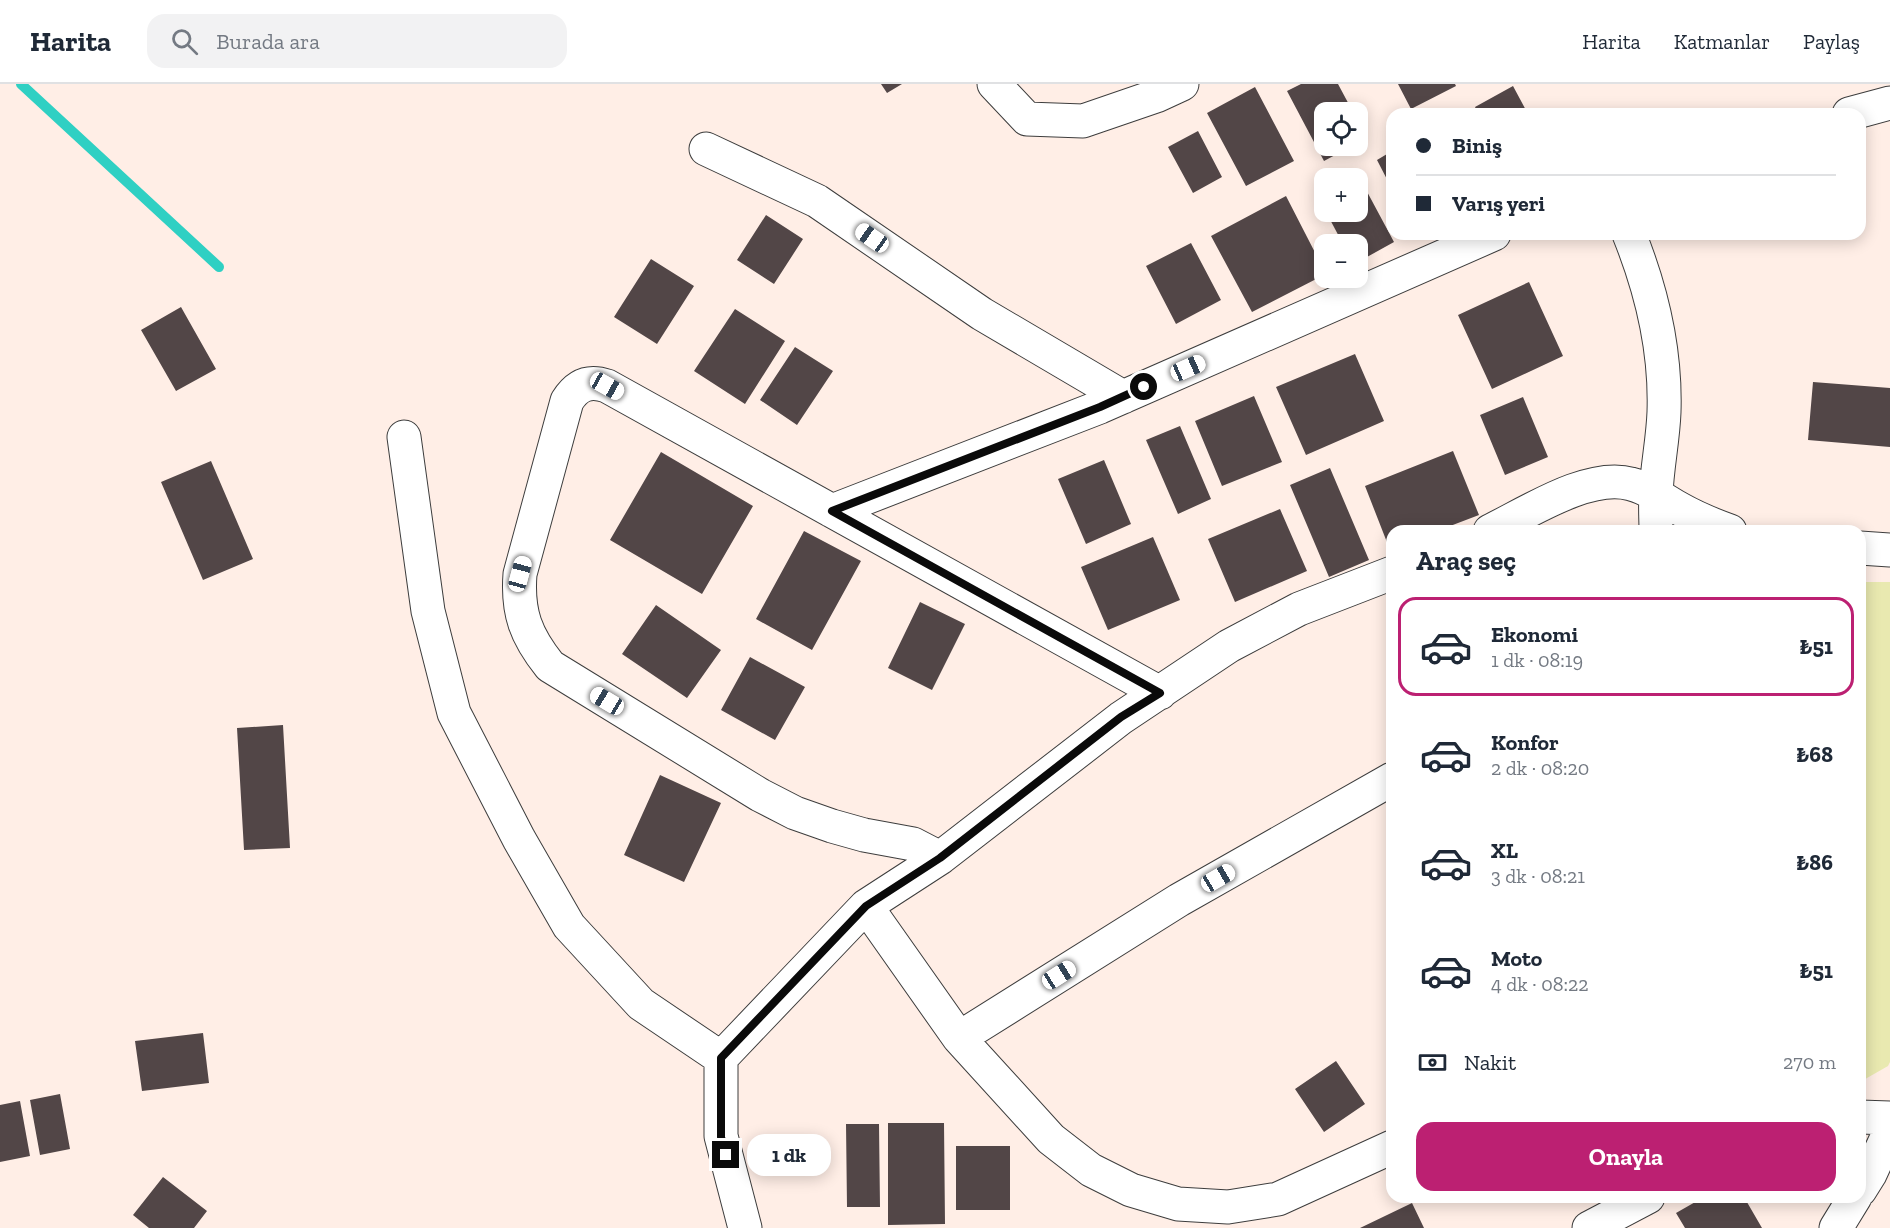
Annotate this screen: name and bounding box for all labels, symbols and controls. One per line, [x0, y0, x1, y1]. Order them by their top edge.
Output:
search box [147, 14, 567, 68]
text: Harita [30, 25, 111, 58]
icon: search [168, 25, 201, 58]
text: Burada ara [216, 28, 320, 55]
text: Harita [1582, 29, 1641, 54]
text: Katmanlar [1674, 29, 1770, 54]
text: Paylaş [1803, 29, 1860, 54]
map controls [1314, 102, 1368, 288]
button: locate [1314, 102, 1368, 156]
text: Biniş [1452, 132, 1502, 159]
button: + [1314, 168, 1368, 222]
text: Varış yeri [1452, 190, 1545, 217]
car [852, 220, 892, 256]
button: − [1314, 234, 1368, 288]
car [1168, 352, 1208, 384]
car [587, 369, 627, 403]
route start [1130, 373, 1157, 400]
text: Araç seç [1416, 545, 1516, 577]
car [507, 554, 533, 594]
icon: car [1419, 620, 1473, 674]
text: Ekonomi [1491, 621, 1578, 648]
text: ₺51 [1799, 633, 1833, 660]
text: 1 dk · 08:19 [1491, 648, 1583, 672]
car [587, 684, 627, 718]
icon: car [1419, 728, 1473, 782]
text: Konfor [1491, 729, 1559, 756]
text: ₺68 [1796, 741, 1833, 768]
text: 2 dk · 08:20 [1491, 756, 1589, 780]
icon: car [1419, 836, 1473, 890]
text: XL [1491, 837, 1518, 864]
text: ₺86 [1796, 849, 1833, 876]
car [1198, 861, 1238, 895]
text: 3 dk · 08:21 [1491, 864, 1585, 888]
icon: car [1419, 944, 1473, 998]
text: Moto [1491, 945, 1542, 972]
text: ₺51 [1799, 957, 1833, 984]
car [1039, 958, 1079, 992]
text: 4 dk · 08:22 [1491, 972, 1589, 996]
icon: cash [1416, 1046, 1449, 1079]
text: Nakit [1464, 1049, 1516, 1076]
text: 270 m [1783, 1050, 1836, 1074]
button: Onayla [1416, 1122, 1836, 1191]
callout: 1 dk [747, 1134, 831, 1176]
route end [712, 1141, 739, 1168]
text: 1 dk [772, 1143, 806, 1167]

